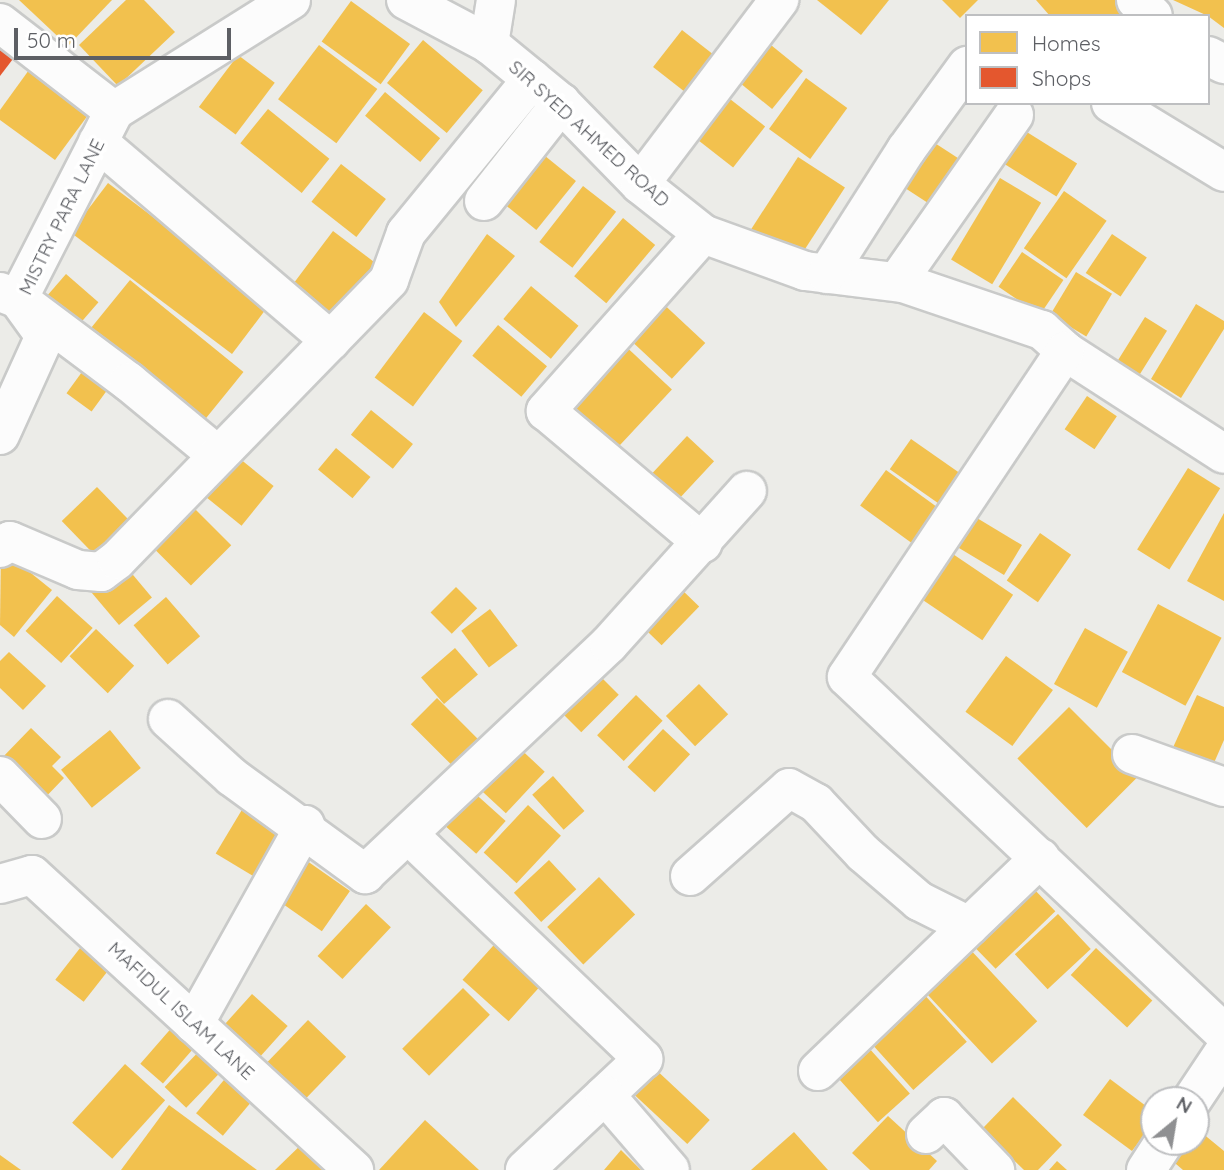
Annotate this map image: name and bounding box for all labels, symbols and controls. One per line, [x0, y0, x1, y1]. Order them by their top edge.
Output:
scale bar [18, 14, 234, 58]
legend [965, 14, 1210, 105]
text: 50 m [27, 27, 76, 53]
text: Homes [1032, 30, 1101, 56]
street label: SIR SYED AHMED ROAD [504, 56, 674, 212]
text: Shops [1032, 65, 1091, 91]
street label: MISTRY PARA LANE [14, 135, 110, 299]
street label: MAFIDUL ISLAM LANE [103, 937, 259, 1085]
north arrow [1140, 1086, 1210, 1156]
text: N [1172, 1091, 1197, 1118]

